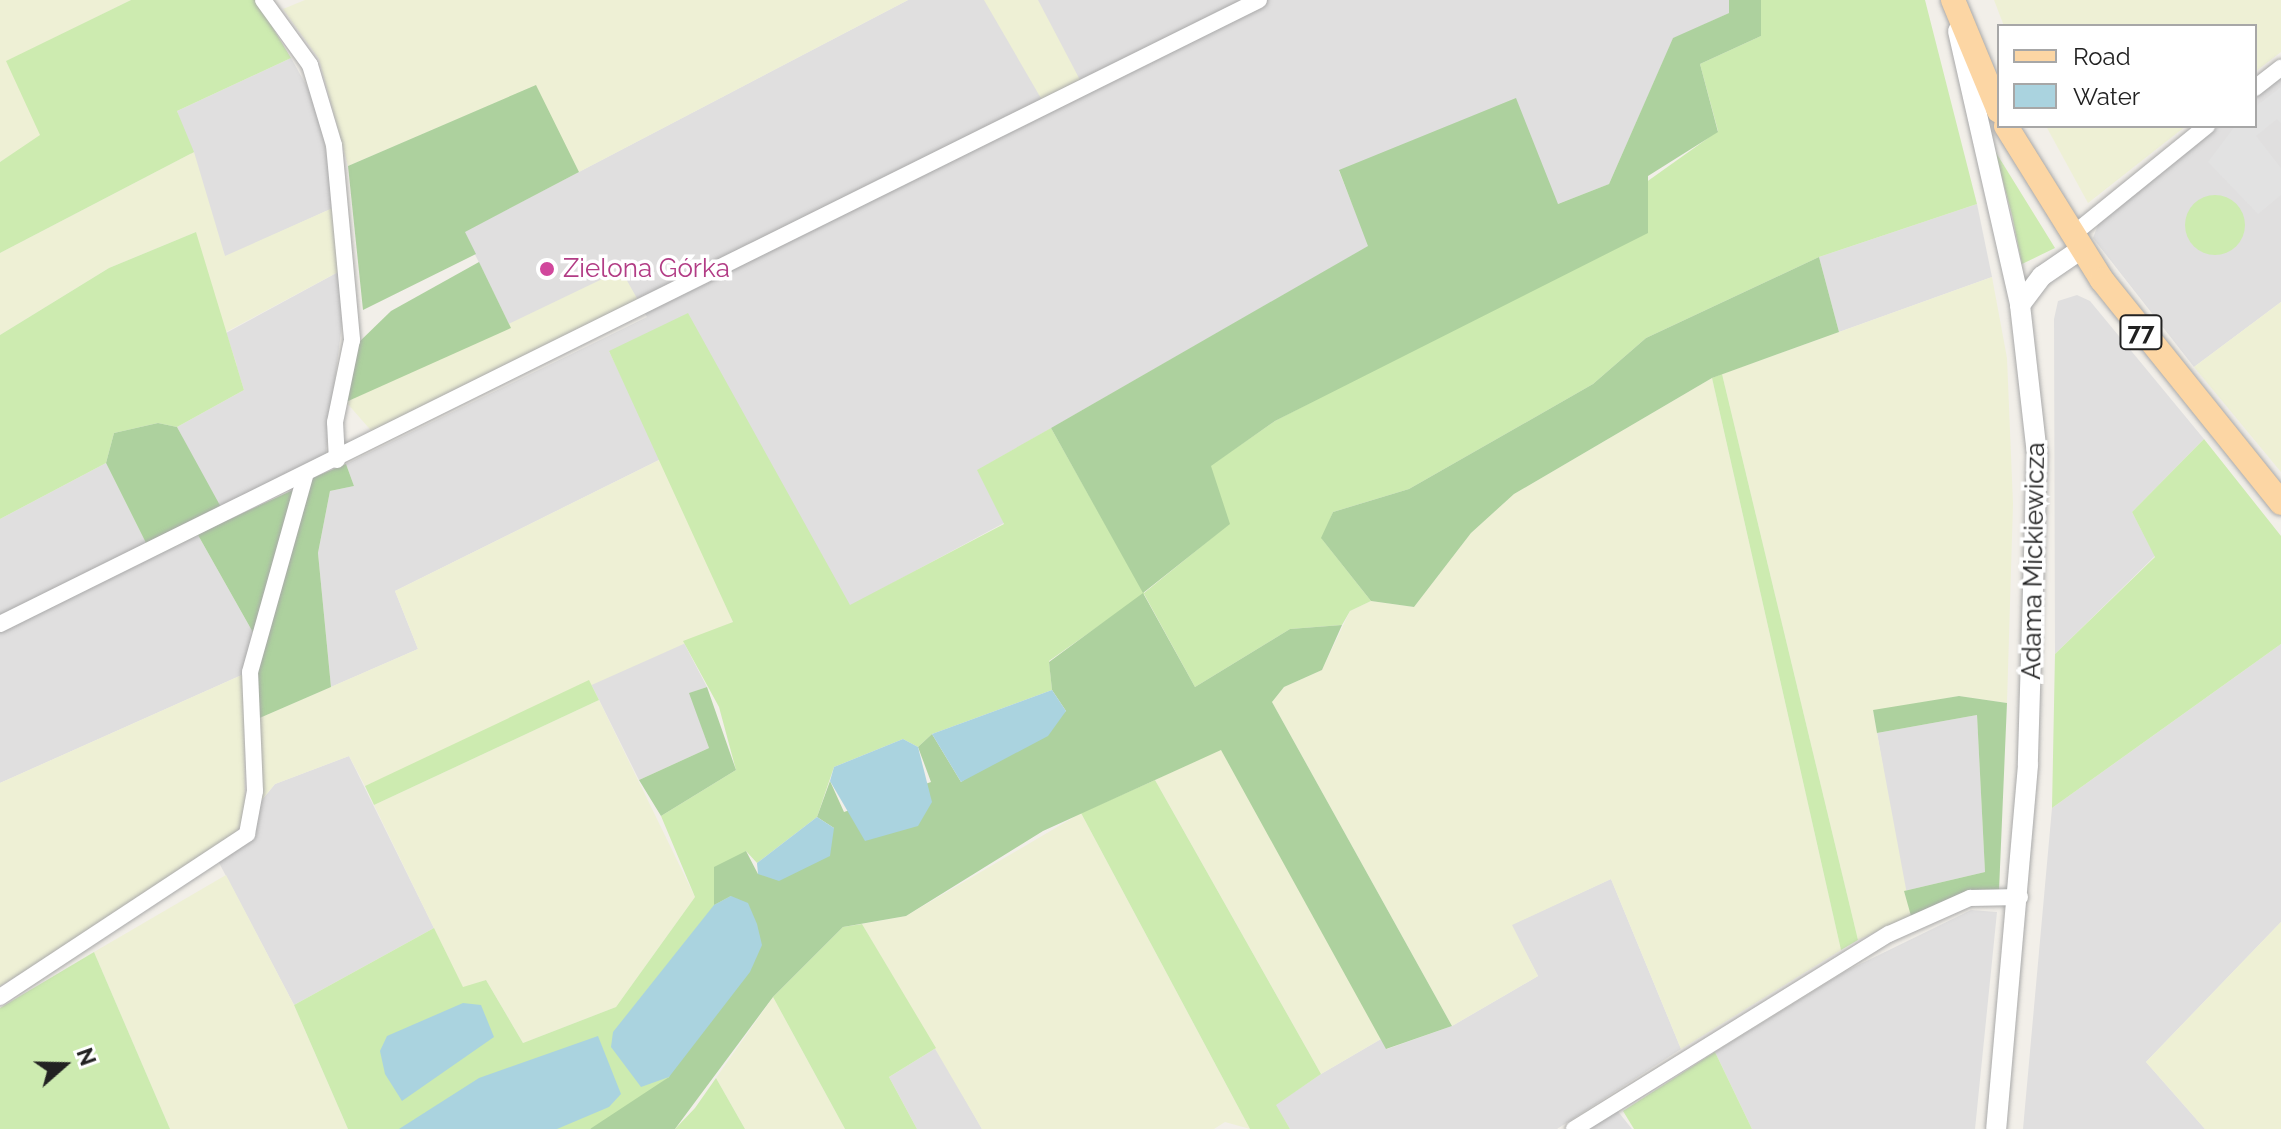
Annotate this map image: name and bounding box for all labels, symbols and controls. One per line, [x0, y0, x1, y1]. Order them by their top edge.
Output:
legend [1997, 24, 2257, 128]
text: Road [2073, 42, 2131, 71]
text: Water [2073, 82, 2140, 111]
place label: Zielona Górka [563, 253, 730, 285]
marker: Zielona Górka [538, 260, 556, 278]
road number: 77 [2119, 312, 2163, 352]
street label: Adama Mickiewicza [2016, 442, 2052, 680]
north arrow [24, 1025, 104, 1105]
text: N [71, 1044, 102, 1069]

